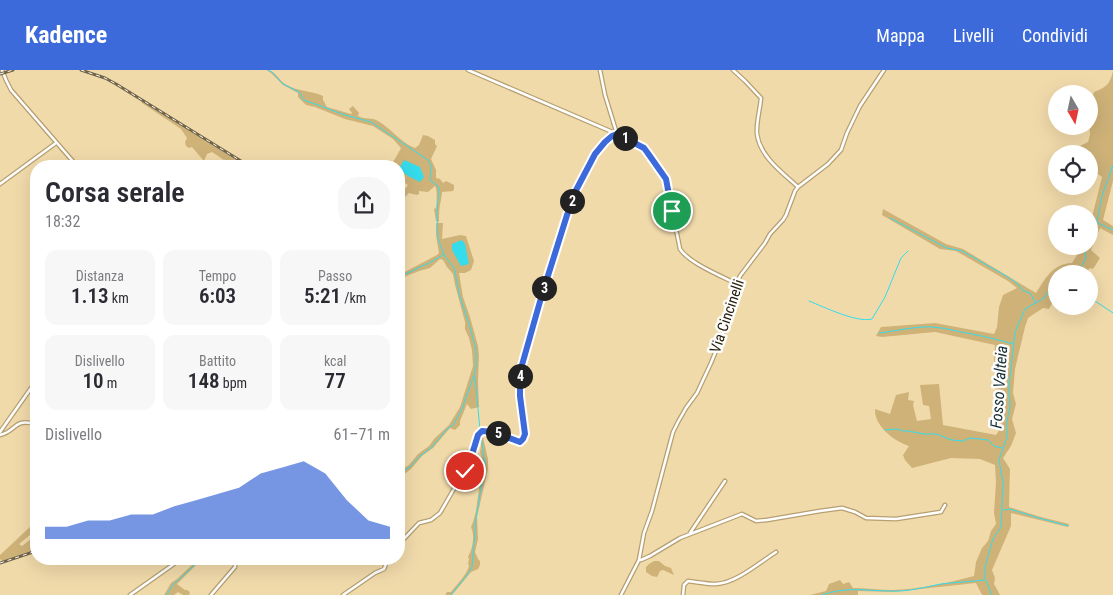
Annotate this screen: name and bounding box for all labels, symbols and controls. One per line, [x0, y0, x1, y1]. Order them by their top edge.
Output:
text: Kadence [25, 21, 107, 49]
text: Mappa [876, 25, 925, 46]
text: Livelli [953, 25, 994, 46]
text: Condividi [1022, 25, 1088, 46]
north arrow [1048, 85, 1098, 135]
map controls [1048, 85, 1098, 315]
pin: 1 [612, 126, 638, 150]
text: 1 [622, 130, 629, 146]
button: locate [1048, 145, 1098, 195]
text: Corsa serale [45, 176, 185, 209]
button: share [338, 177, 390, 229]
pin: 2 [560, 188, 584, 214]
pin [651, 190, 693, 232]
text: 2 [569, 193, 576, 209]
icon: arrive [658, 197, 686, 225]
button: + [1048, 205, 1098, 255]
text: 18:32 [45, 212, 80, 231]
button: − [1048, 265, 1098, 315]
text: Distanza [76, 268, 124, 284]
text: Tempo [199, 268, 236, 284]
text: Passo [318, 268, 352, 284]
pin: 3 [532, 276, 556, 300]
street label: Via Cincinelli [706, 277, 748, 355]
text: 3 [541, 280, 548, 296]
text: 1.13 [71, 284, 109, 308]
text: 6:03 [199, 284, 236, 308]
text: 5:21 [304, 284, 341, 308]
text: km [109, 290, 129, 306]
text: /km [341, 290, 366, 306]
water label: Fosso Valteia [987, 345, 1011, 429]
text: Dislivello [75, 353, 125, 369]
text: Battito [199, 353, 236, 369]
text: kcal [324, 353, 346, 369]
pin: 4 [508, 364, 532, 388]
text: 4 [517, 368, 524, 384]
text: 10 [82, 369, 104, 393]
text: 148 [188, 369, 220, 393]
text: 77 [325, 369, 346, 393]
text: m [104, 375, 117, 391]
text: bpm [220, 375, 247, 391]
pin: 5 [486, 420, 510, 446]
text: Dislivello [45, 425, 102, 444]
text: 61–71 m [334, 425, 390, 444]
text: 5 [495, 425, 502, 441]
pin [444, 450, 486, 492]
icon: check [451, 457, 479, 485]

